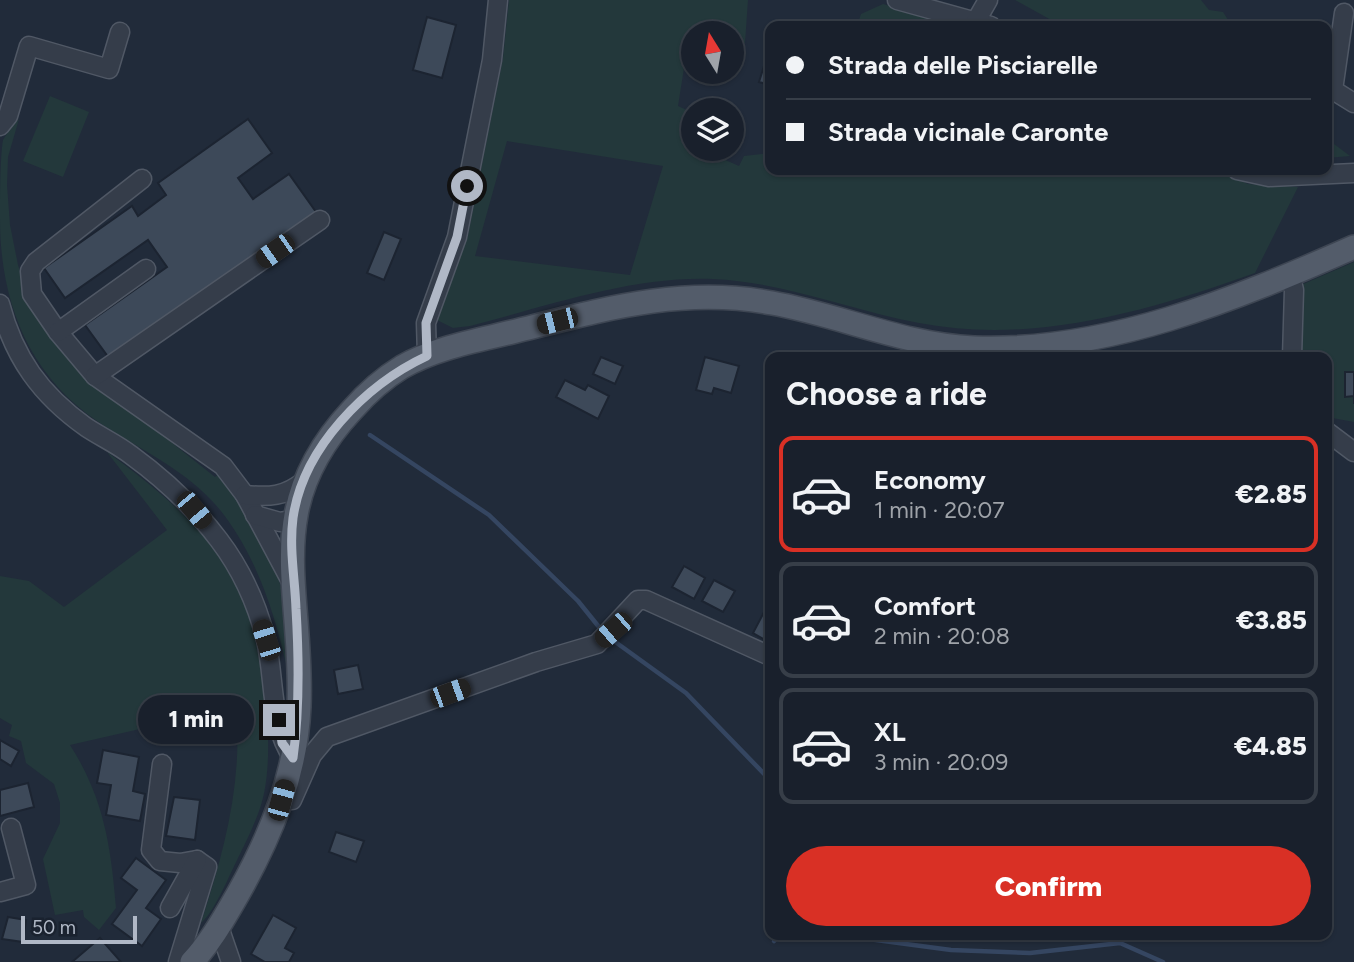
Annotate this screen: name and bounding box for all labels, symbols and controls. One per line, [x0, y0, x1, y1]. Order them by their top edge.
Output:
north arrow [681, 21, 744, 84]
map controls [681, 21, 744, 161]
text: Strada delle Pisciarelle [828, 49, 1098, 81]
button: layers [681, 98, 744, 161]
text: Strada vicinale Caronte [828, 116, 1108, 148]
route start [451, 170, 483, 202]
car [252, 230, 299, 272]
car [535, 306, 580, 336]
text: Choose a ride [786, 375, 987, 413]
icon: car [790, 463, 853, 526]
text: Economy [874, 464, 986, 496]
text: €2.85 [1235, 478, 1307, 510]
car [173, 487, 216, 533]
text: 1 min · 20:07 [874, 496, 1005, 524]
icon: car [790, 589, 853, 652]
text: Comfort [874, 590, 976, 622]
text: €3.85 [1236, 604, 1307, 636]
car [591, 608, 636, 652]
car [250, 617, 283, 663]
text: 2 min · 20:08 [874, 622, 1010, 650]
car [427, 676, 474, 710]
callout: 1 min [139, 696, 254, 744]
route end [263, 704, 295, 736]
text: 1 min [169, 705, 223, 733]
icon: car [790, 715, 853, 778]
text: XL [874, 716, 906, 748]
text: €4.85 [1234, 730, 1307, 762]
text: 3 min · 20:09 [874, 748, 1008, 776]
car [266, 777, 297, 823]
button: Confirm [786, 846, 1311, 926]
scale bar [21, 913, 136, 945]
text: 50 m [32, 916, 76, 939]

